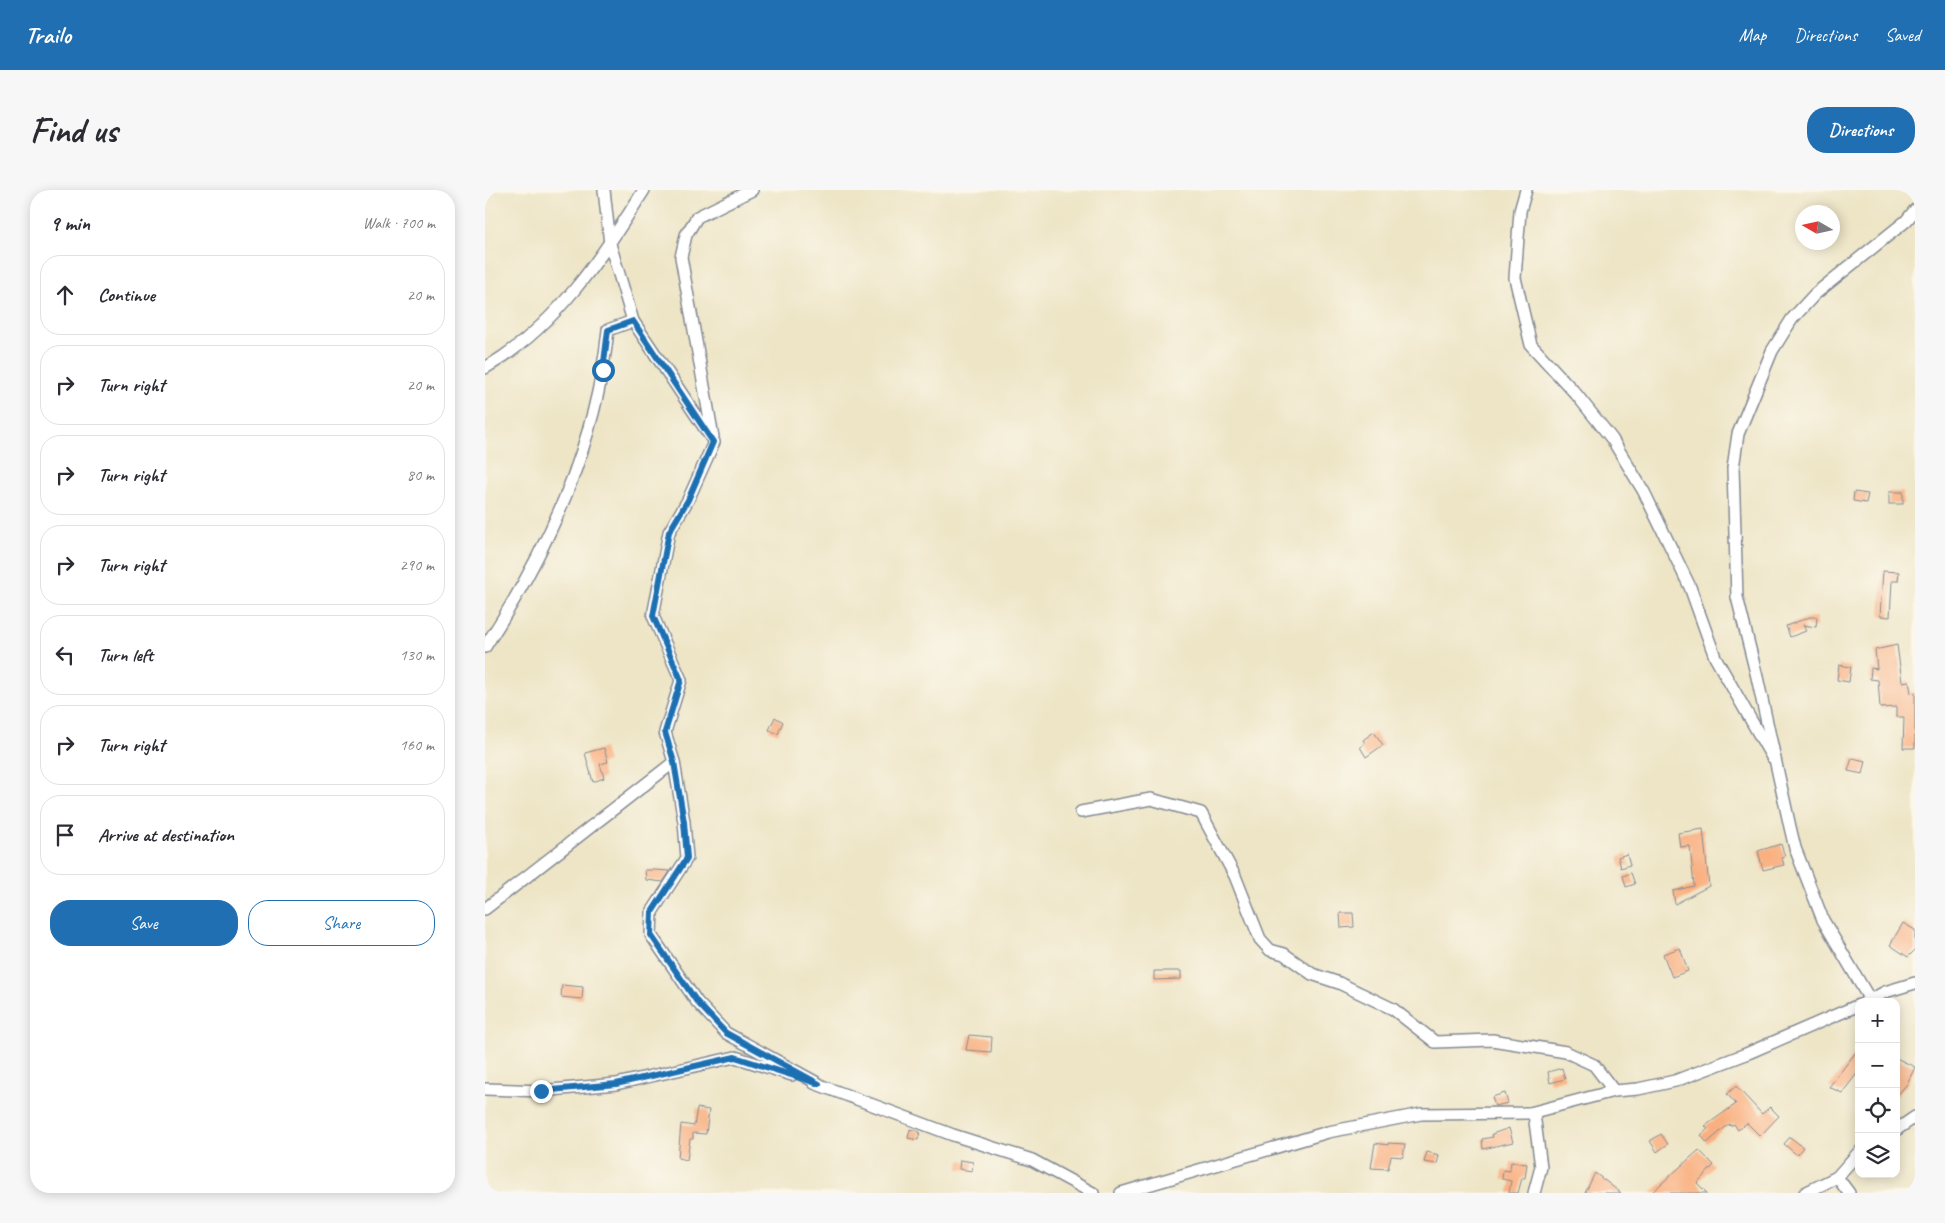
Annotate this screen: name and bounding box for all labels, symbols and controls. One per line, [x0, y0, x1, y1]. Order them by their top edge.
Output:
text: Trailo [25, 20, 71, 50]
text: Map [1739, 24, 1766, 46]
text: Directions [1794, 24, 1857, 46]
text: Saved [1885, 24, 1920, 46]
button: Directions [1807, 107, 1915, 153]
text: Find us [30, 108, 117, 153]
north arrow [1795, 205, 1840, 250]
text: 9 min [50, 210, 90, 236]
text: Walk · 700 m [363, 213, 435, 233]
icon: ahead [51, 281, 79, 309]
text: Continue [98, 283, 155, 307]
text: 20 m [407, 285, 434, 305]
route start [592, 359, 615, 382]
icon: right [51, 371, 79, 399]
text: Turn right [98, 373, 165, 397]
text: 20 m [407, 375, 434, 395]
icon: right [51, 461, 79, 489]
text: Turn right [98, 463, 165, 487]
text: 80 m [407, 465, 434, 485]
icon: right [51, 551, 79, 579]
text: Turn right [98, 553, 165, 577]
text: 290 m [400, 555, 434, 575]
icon: left [51, 641, 79, 669]
text: Turn left [98, 643, 153, 667]
text: 130 m [400, 645, 434, 665]
icon: right [51, 731, 79, 759]
text: Turn right [98, 733, 165, 757]
text: 160 m [400, 735, 434, 755]
icon: arrive [51, 821, 79, 849]
text: Arrive at destination [98, 823, 234, 847]
button: Save [50, 900, 238, 946]
button: Share [248, 900, 435, 946]
map controls [1855, 998, 1900, 1178]
button: + [1855, 998, 1900, 1043]
button: − [1855, 1043, 1900, 1088]
route end [530, 1080, 553, 1103]
button: locate [1855, 1088, 1900, 1133]
button: layers [1855, 1133, 1900, 1178]

